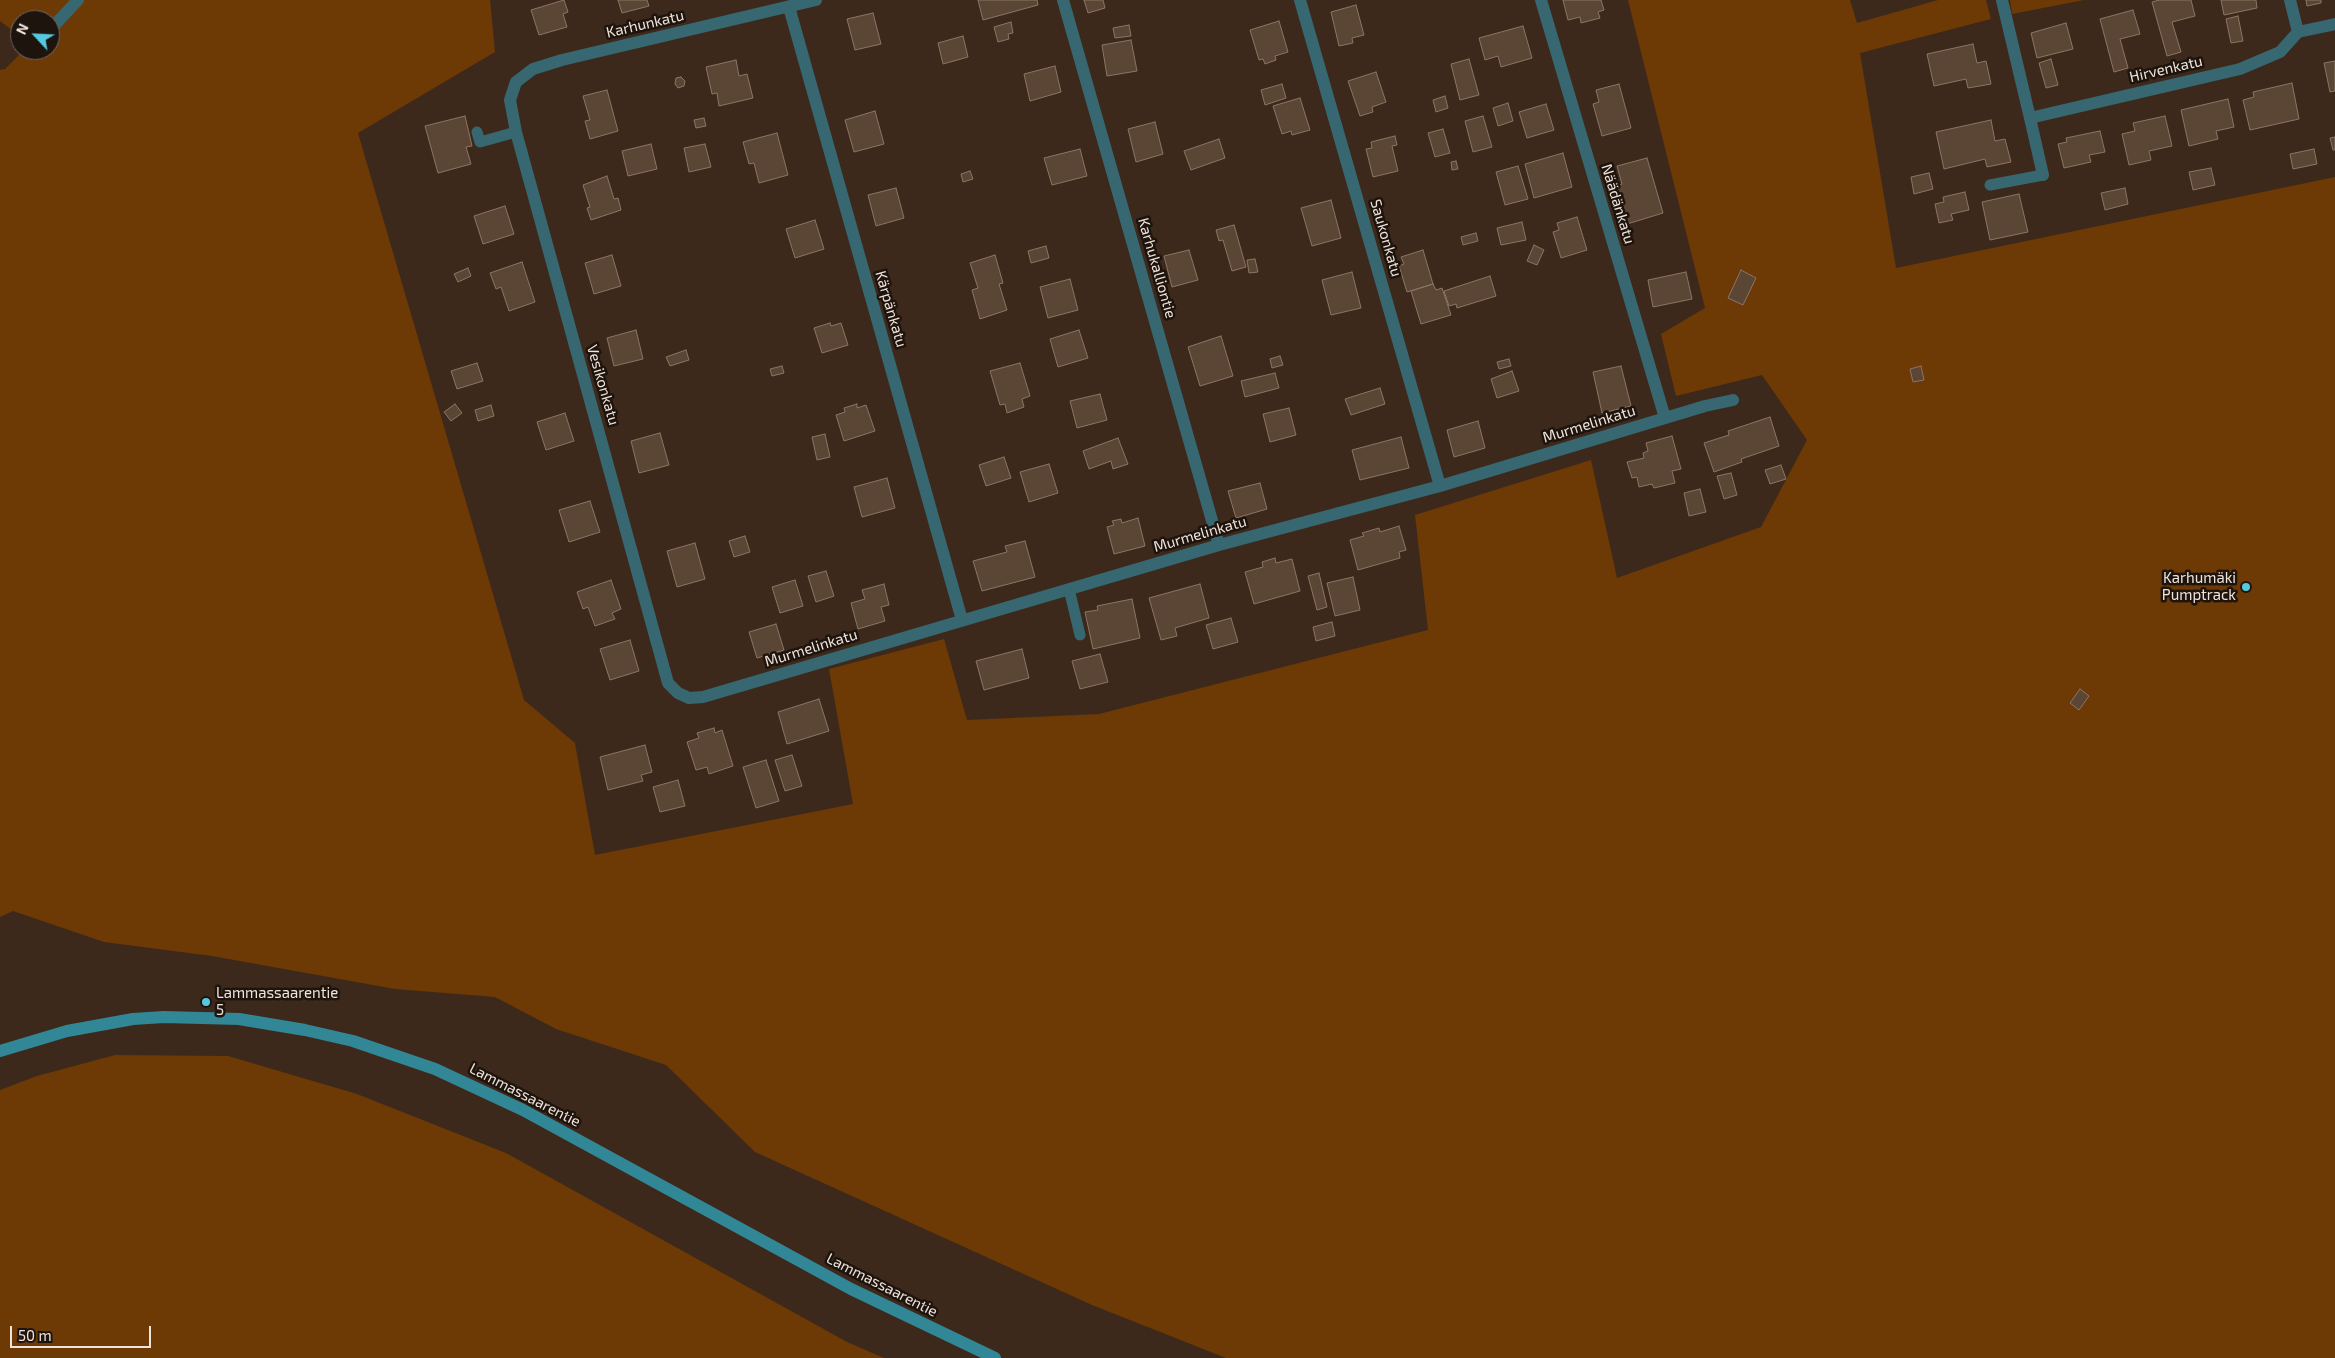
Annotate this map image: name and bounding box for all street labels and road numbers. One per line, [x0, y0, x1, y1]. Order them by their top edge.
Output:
street label: Karhunkatu [604, 6, 686, 42]
street label: Hirvenkatu [2128, 52, 2204, 86]
street label: Näädänkatu [1597, 162, 1639, 246]
street label: Saukonkatu [1366, 197, 1406, 279]
street label: Karhukalliontie [1134, 216, 1180, 320]
street label: Kärpänkatu [871, 269, 911, 349]
street label: Vesikonkatu [583, 343, 623, 427]
street label: Murmelinkatu [1540, 401, 1638, 447]
street label: Murmelinkatu [1151, 512, 1249, 556]
street label: Murmelinkatu [762, 625, 860, 671]
street label: Lammassaarentie [466, 1059, 584, 1131]
street label: Lammassaarentie [823, 1249, 941, 1321]

